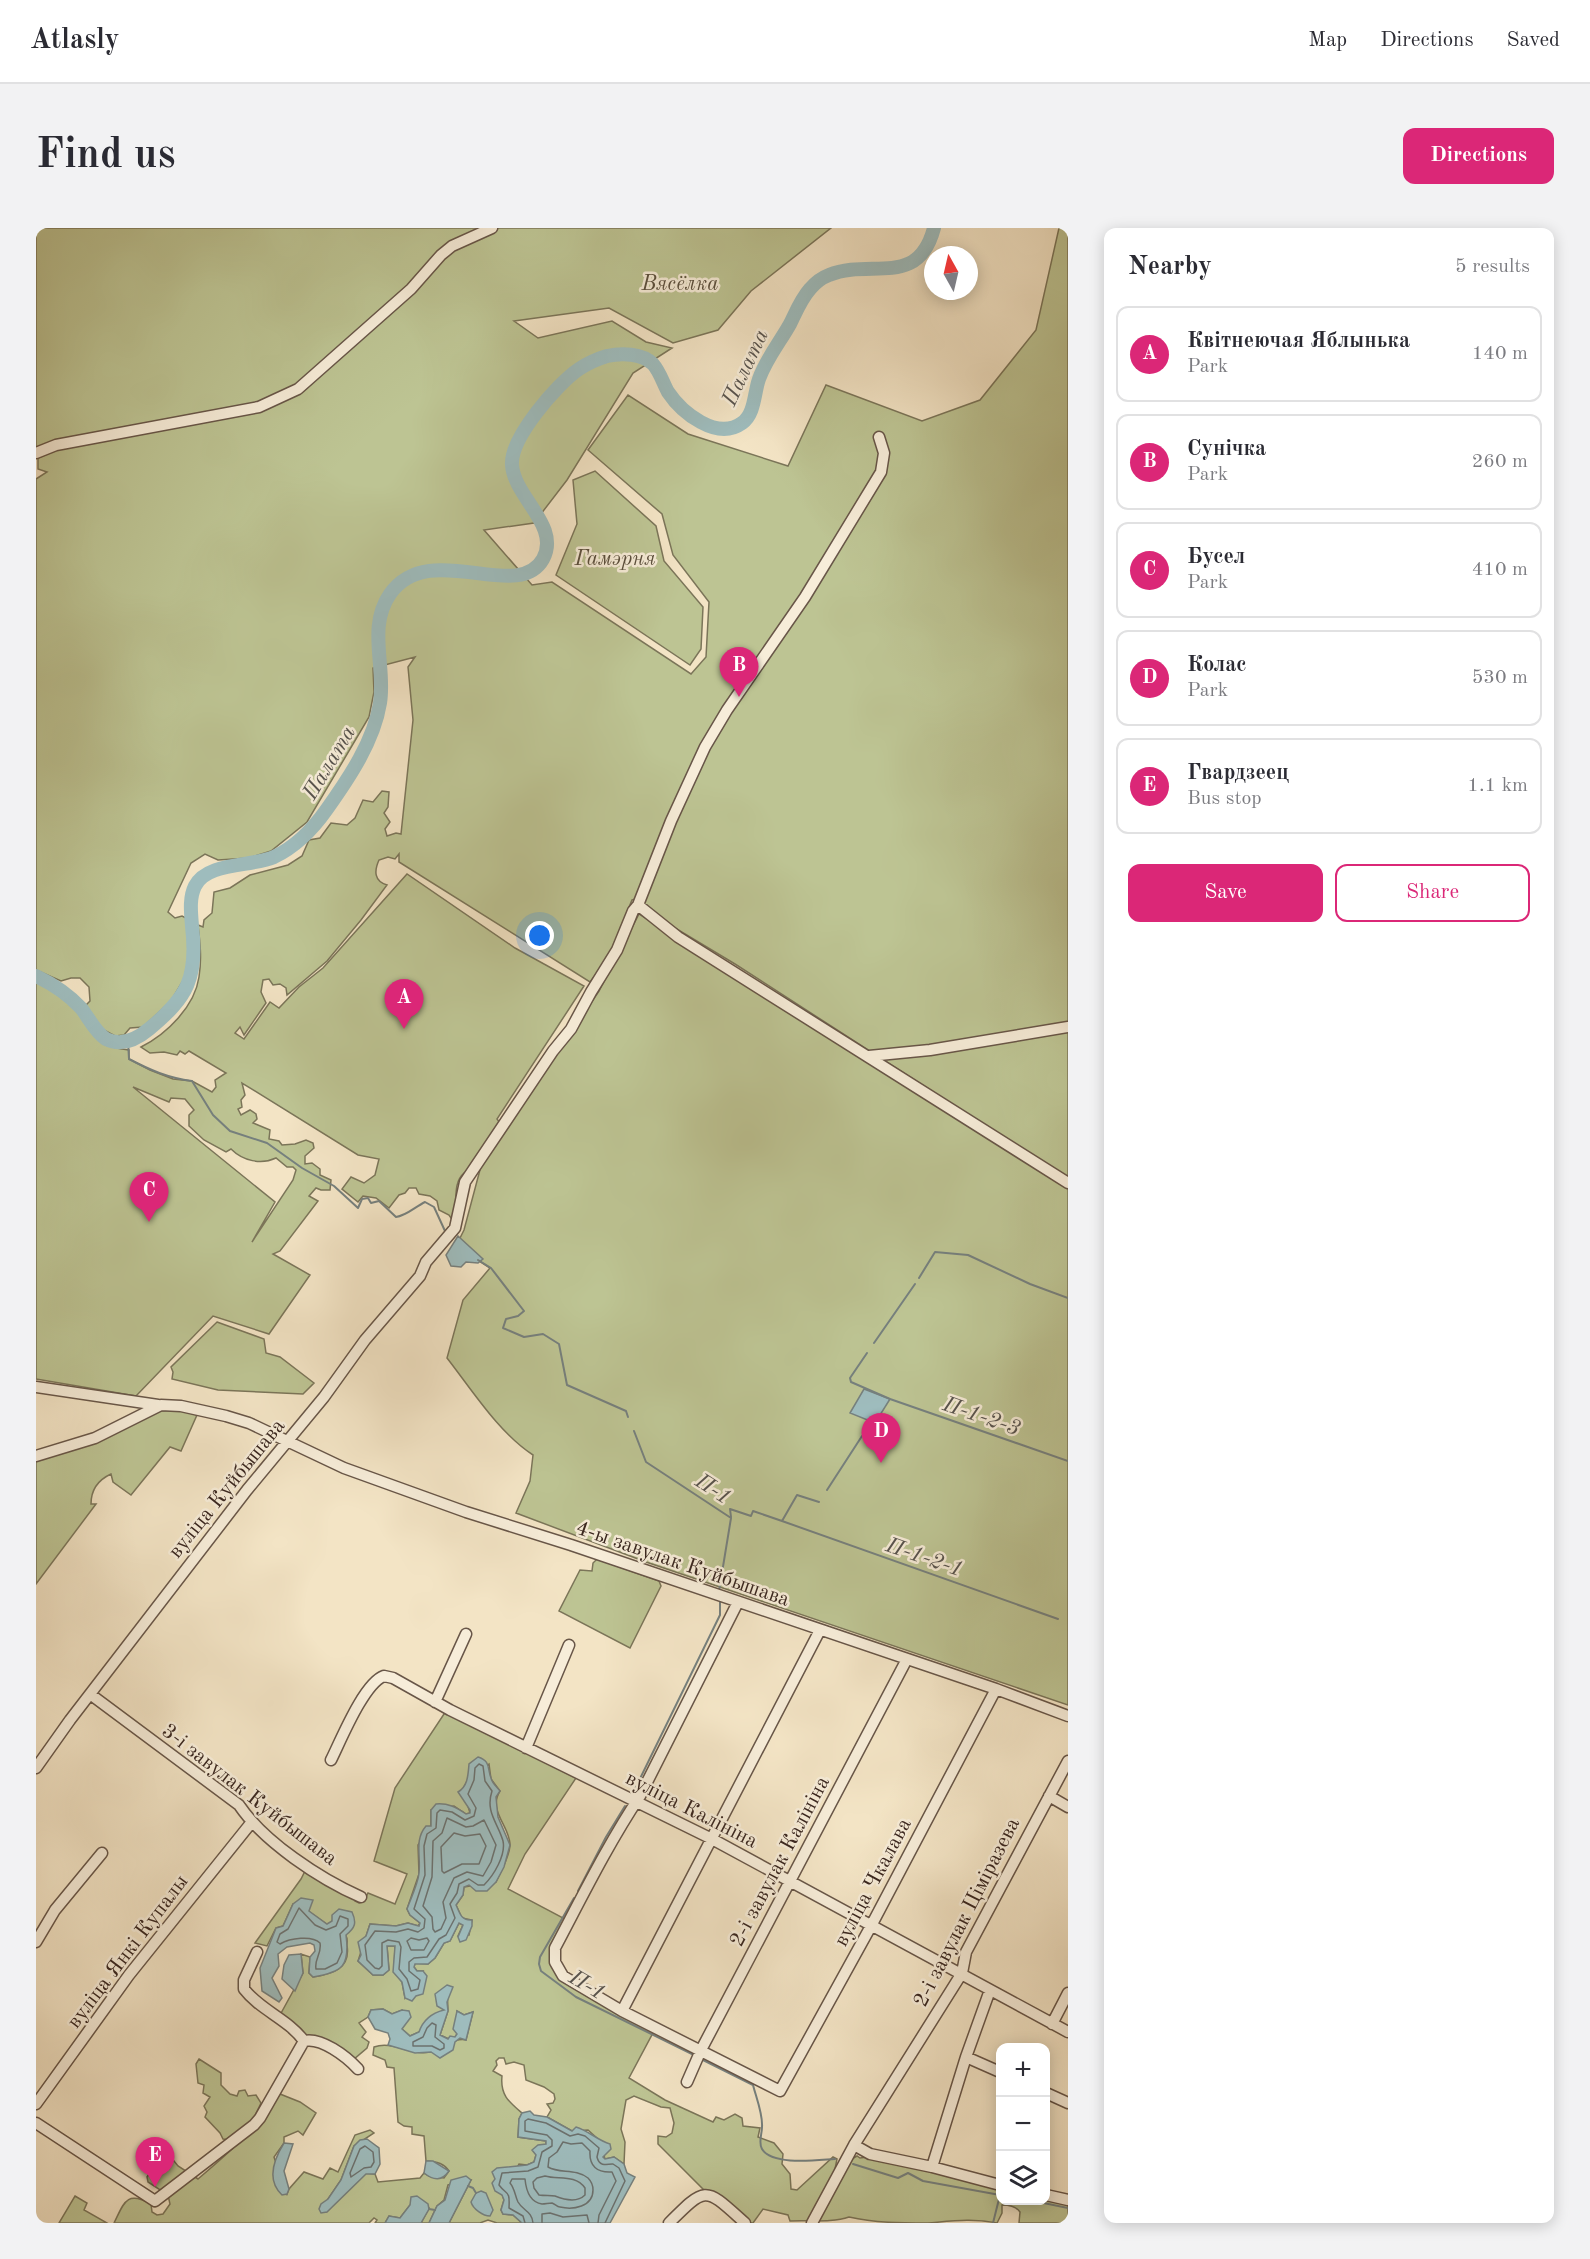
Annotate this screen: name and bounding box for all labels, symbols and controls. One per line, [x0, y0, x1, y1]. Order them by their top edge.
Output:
text: Atlasly [30, 27, 120, 55]
text: Map [1308, 30, 1347, 51]
text: Directions [1380, 30, 1474, 51]
text: Saved [1507, 30, 1560, 51]
button: Directions [1403, 128, 1554, 184]
text: Find us [36, 135, 175, 177]
north arrow [924, 246, 978, 300]
text: Nearby [1128, 254, 1212, 280]
text: 5 results [1455, 257, 1530, 277]
park label: Вясёлка [640, 274, 719, 295]
water label: Палата [718, 326, 773, 410]
text: Квітнеючая Яблынька [1187, 330, 1410, 352]
text: A [1142, 344, 1157, 364]
text: 140 m [1472, 344, 1528, 364]
text: Park [1187, 357, 1228, 377]
text: Сунічка [1187, 438, 1266, 460]
text: B [1142, 452, 1157, 472]
text: 260 m [1472, 452, 1528, 472]
text: Park [1187, 465, 1228, 485]
text: Бусел [1187, 546, 1245, 568]
park label: Гамэрня [573, 549, 656, 570]
text: C [1143, 560, 1156, 580]
text: 410 m [1472, 560, 1528, 580]
text: Park [1187, 573, 1228, 593]
pin: B [720, 648, 758, 697]
text: Колас [1187, 654, 1247, 676]
text: D [1142, 668, 1157, 688]
text: 530 m [1472, 668, 1528, 688]
text: Park [1187, 681, 1228, 701]
water label: Палата [299, 722, 360, 805]
text: Гвардзеец [1187, 762, 1289, 784]
text: E [1143, 776, 1156, 796]
text: 1.1 km [1467, 776, 1528, 796]
text: Bus stop [1187, 789, 1262, 809]
button: Save [1128, 864, 1323, 922]
button: Share [1335, 864, 1530, 922]
your location [525, 921, 554, 950]
pin: A [384, 980, 424, 1029]
pin: C [130, 1172, 168, 1222]
water label: П-1-2-3 [939, 1393, 1023, 1440]
pin: D [862, 1414, 900, 1463]
street label: вуліца Куйбышава [165, 1416, 289, 1562]
water label: П-1 [690, 1470, 735, 1509]
street label: 4-ы завулак Куйбышава [573, 1518, 792, 1611]
water label: П-1-2-1 [882, 1534, 966, 1581]
street label: 3-і завулак Куйбышава [157, 1720, 341, 1870]
street label: вуліца Калініна [622, 1768, 761, 1853]
street label: 2-і завулак Калініна [727, 1773, 834, 1950]
street label: вуліца Чкалава [831, 1815, 916, 1950]
street label: 2-і завулак Ціміразева [911, 1815, 1024, 2011]
street label: вуліца Янкі Купалы [64, 1871, 193, 2033]
water label: П-1 [564, 1966, 609, 2005]
map controls [996, 2043, 1050, 2205]
button: + [996, 2043, 1050, 2097]
button: − [996, 2097, 1050, 2151]
pin: E [136, 2138, 174, 2187]
button: layers [996, 2151, 1050, 2205]

